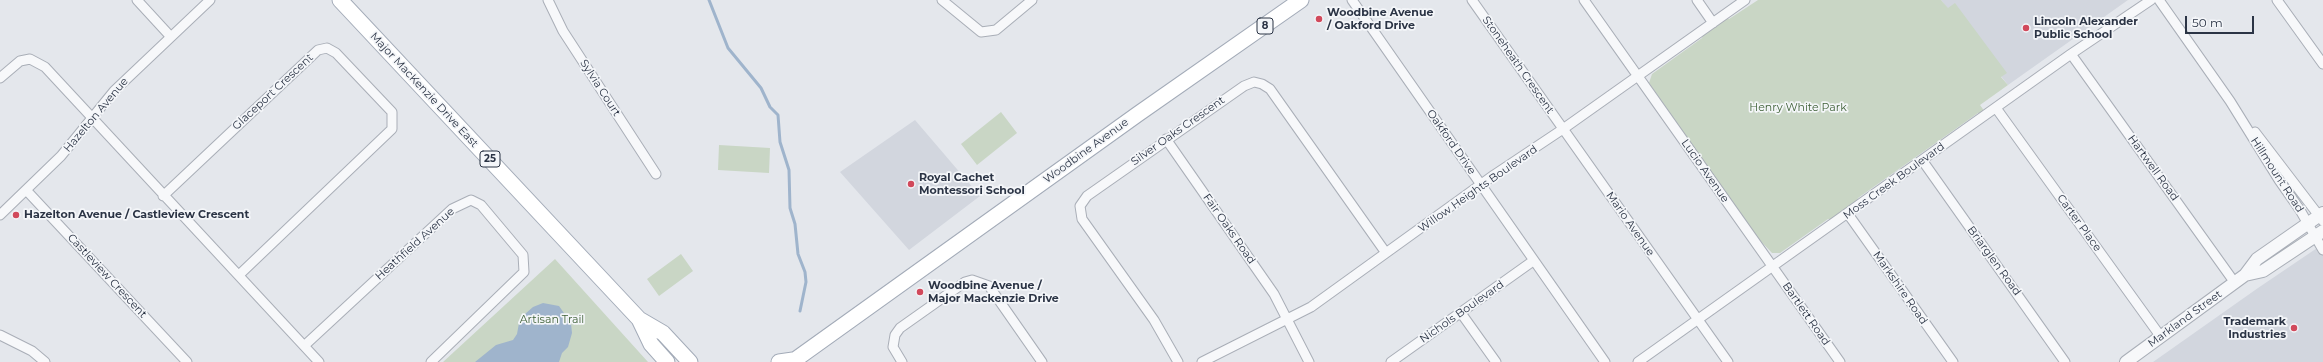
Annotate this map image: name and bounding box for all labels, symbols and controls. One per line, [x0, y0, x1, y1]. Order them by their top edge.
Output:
place label: Woodbine Avenue / Oakford Drive [1327, 6, 1433, 32]
scale bar [2187, 8, 2256, 34]
marker: Woodbine Avenue / Oakford Drive [1314, 14, 1324, 24]
street label: Stoneheath Crescent [1479, 14, 1557, 116]
place label: Lincoln Alexander Public School [2034, 15, 2138, 41]
text: 50 m [2192, 15, 2223, 30]
road number: 8 [1257, 18, 1273, 34]
marker: Lincoln Alexander Public School [2021, 23, 2031, 33]
street label: Major MacKenzie Drive East [367, 30, 481, 150]
street label: Glaceport Crescent [230, 51, 316, 133]
street label: Sylvia Court [577, 57, 623, 119]
street label: Hazelton Avenue [61, 75, 131, 155]
street label: Silver Oaks Crescent [1129, 94, 1227, 168]
park label: Henry White Park [1749, 101, 1847, 115]
street label: Oakford Drive [1424, 107, 1478, 177]
street label: Woodbine Avenue [1041, 116, 1131, 186]
street label: Hartwell Road [2125, 133, 2181, 203]
street label: Hillmount Road [2248, 135, 2306, 215]
street label: Lucio Avenue [1678, 137, 1732, 205]
street label: Moss Creek Boulevard [1841, 140, 1947, 222]
street label: Willow Heights Boulevard [1416, 143, 1540, 235]
road number: 25 [480, 151, 500, 167]
place label: Royal Cachet Montessori School [919, 171, 1025, 197]
marker: Royal Cachet Montessori School [906, 179, 916, 189]
street label: Mario Avenue [1603, 189, 1657, 259]
street label: Fair Oaks Road [1200, 191, 1258, 267]
street label: Carter Place [2054, 192, 2104, 254]
street label: Heathfield Avenue [373, 205, 457, 283]
place label: Hazelton Avenue / Castleview Crescent [24, 208, 249, 222]
marker: Hazelton Avenue / Castleview Crescent [11, 210, 21, 220]
street label: Briarglen Road [1964, 224, 2024, 298]
street label: Castleview Crescent [65, 231, 149, 321]
street label: Markshire Road [1870, 249, 1930, 327]
street label: Nichols Boulevard [1417, 278, 1507, 346]
place label: Woodbine Avenue / Major Mackenzie Drive [928, 279, 1059, 305]
street label: Bartlett Road [1779, 280, 1833, 348]
marker: Woodbine Avenue / Major Mackenzie Drive [915, 287, 925, 297]
street label: Markland Street [2145, 288, 2225, 350]
park label: Artisan Trail [520, 313, 584, 327]
place label: Trademark Industries [2223, 315, 2286, 341]
marker: Trademark Industries [2289, 323, 2299, 333]

